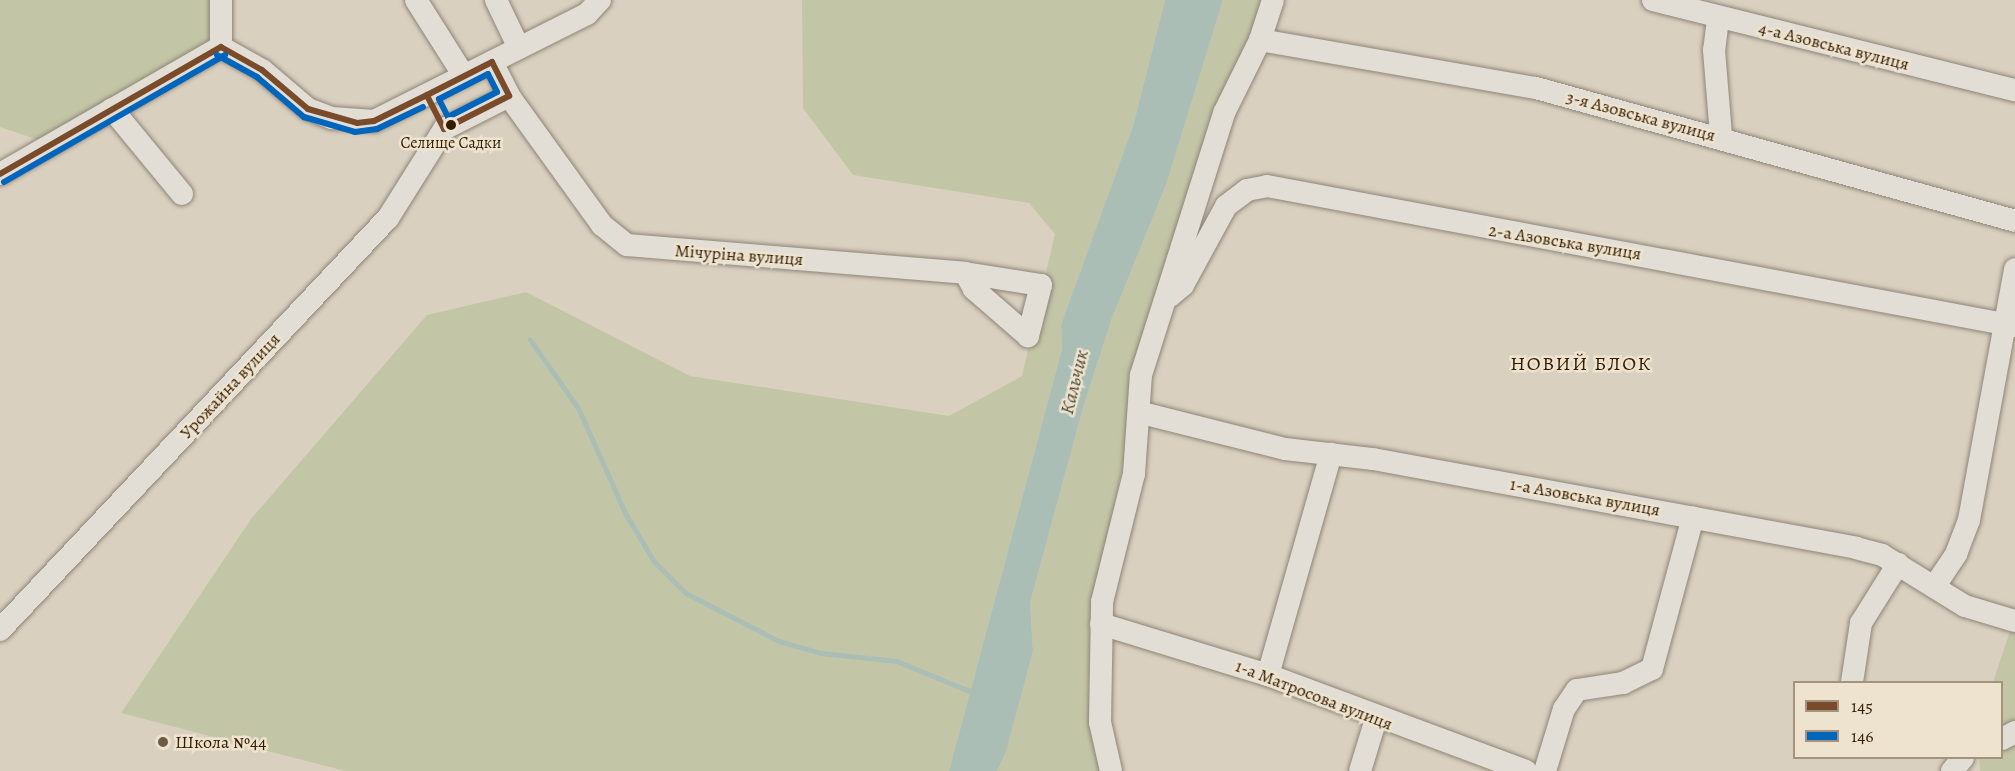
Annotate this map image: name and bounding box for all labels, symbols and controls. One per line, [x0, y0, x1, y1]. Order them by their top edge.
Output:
street label: 4-а Азовська вулиця [1757, 17, 1911, 75]
street label: 3-я Азовська вулиця [1564, 86, 1718, 146]
marker: Селище Садки [445, 119, 457, 131]
place label: Селище Садки [401, 133, 501, 153]
street label: 2-а Азовська вулиця [1487, 219, 1643, 265]
street label: Мічуріна вулиця [674, 240, 804, 270]
street label: Урожайна вулиця [175, 328, 285, 444]
water label: Кальчик [1054, 347, 1094, 417]
district label: НОВИЙ БЛОК [1510, 351, 1652, 375]
street label: 1-а Азовська вулиця [1508, 473, 1662, 521]
street label: 1-а Матросова вулиця [1232, 655, 1396, 735]
legend [1793, 681, 2003, 759]
text: 145 [1851, 694, 1873, 718]
text: 146 [1851, 724, 1874, 748]
place label: Школа №44 [175, 731, 266, 753]
marker: Школа №44 [156, 735, 170, 749]

